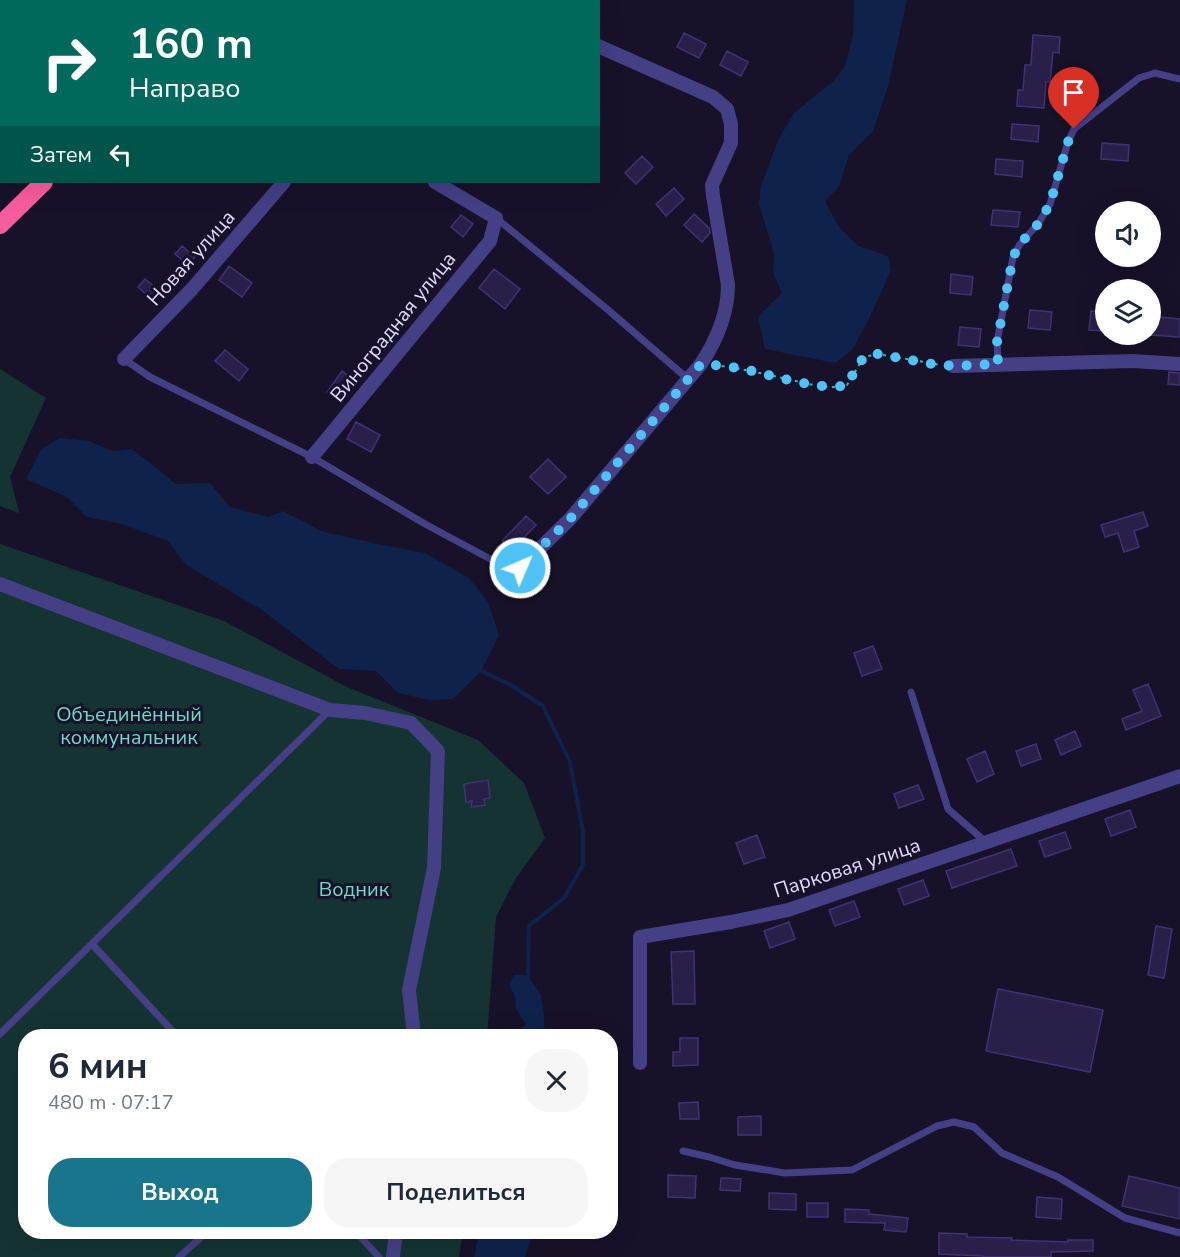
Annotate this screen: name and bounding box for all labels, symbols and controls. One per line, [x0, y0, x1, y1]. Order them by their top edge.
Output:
text: 160 m [129, 16, 253, 73]
icon: right [30, 24, 108, 102]
pin [1048, 67, 1099, 129]
text: Направо [129, 70, 240, 107]
icon: arrive [1057, 76, 1090, 109]
icon: left [104, 138, 137, 171]
text: Затем [30, 140, 92, 170]
map controls [1095, 201, 1161, 345]
button: sound [1095, 201, 1161, 267]
street label: Новая улица [141, 204, 241, 312]
street label: Виноградная улица [324, 246, 462, 408]
button: layers [1095, 279, 1161, 345]
position arrow [488, 536, 552, 600]
park label: Объединённый коммунальник [56, 701, 202, 751]
street label: Парковая улица [770, 832, 924, 904]
park label: Водник [319, 876, 390, 903]
text: 6 мин [48, 1042, 148, 1091]
button: close [525, 1049, 588, 1112]
text: 480 m · 07:17 [48, 1089, 174, 1116]
button: Выход [48, 1158, 312, 1227]
button: Поделиться [324, 1158, 588, 1227]

